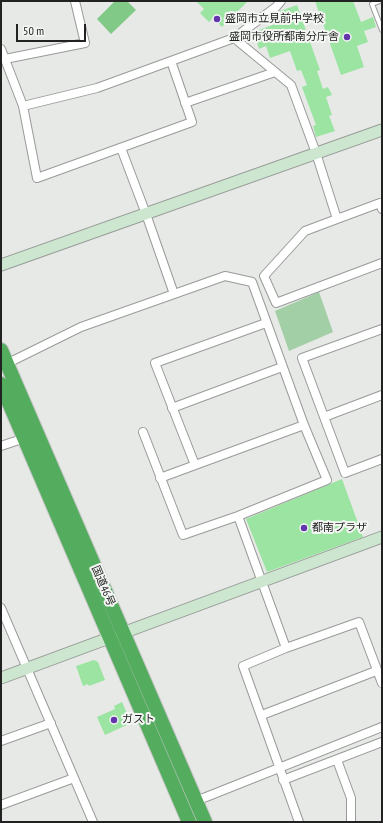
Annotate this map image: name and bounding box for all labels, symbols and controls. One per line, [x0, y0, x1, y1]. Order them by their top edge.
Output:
place label: 盛岡市立見前中学校 [225, 12, 324, 26]
marker: 盛岡市立見前中学校 [212, 14, 222, 24]
scale bar [18, 16, 88, 42]
text: 50 m [23, 23, 44, 38]
place label: 盛岡市役所都南分庁舎 [229, 30, 339, 44]
marker: 盛岡市役所都南分庁舎 [342, 32, 352, 42]
place label: 都南プラザ [312, 521, 367, 535]
marker: 都南プラザ [299, 523, 309, 533]
street label: 国道46号 [89, 564, 117, 608]
place label: ガスト [122, 713, 155, 727]
marker: ガスト [109, 715, 119, 725]

